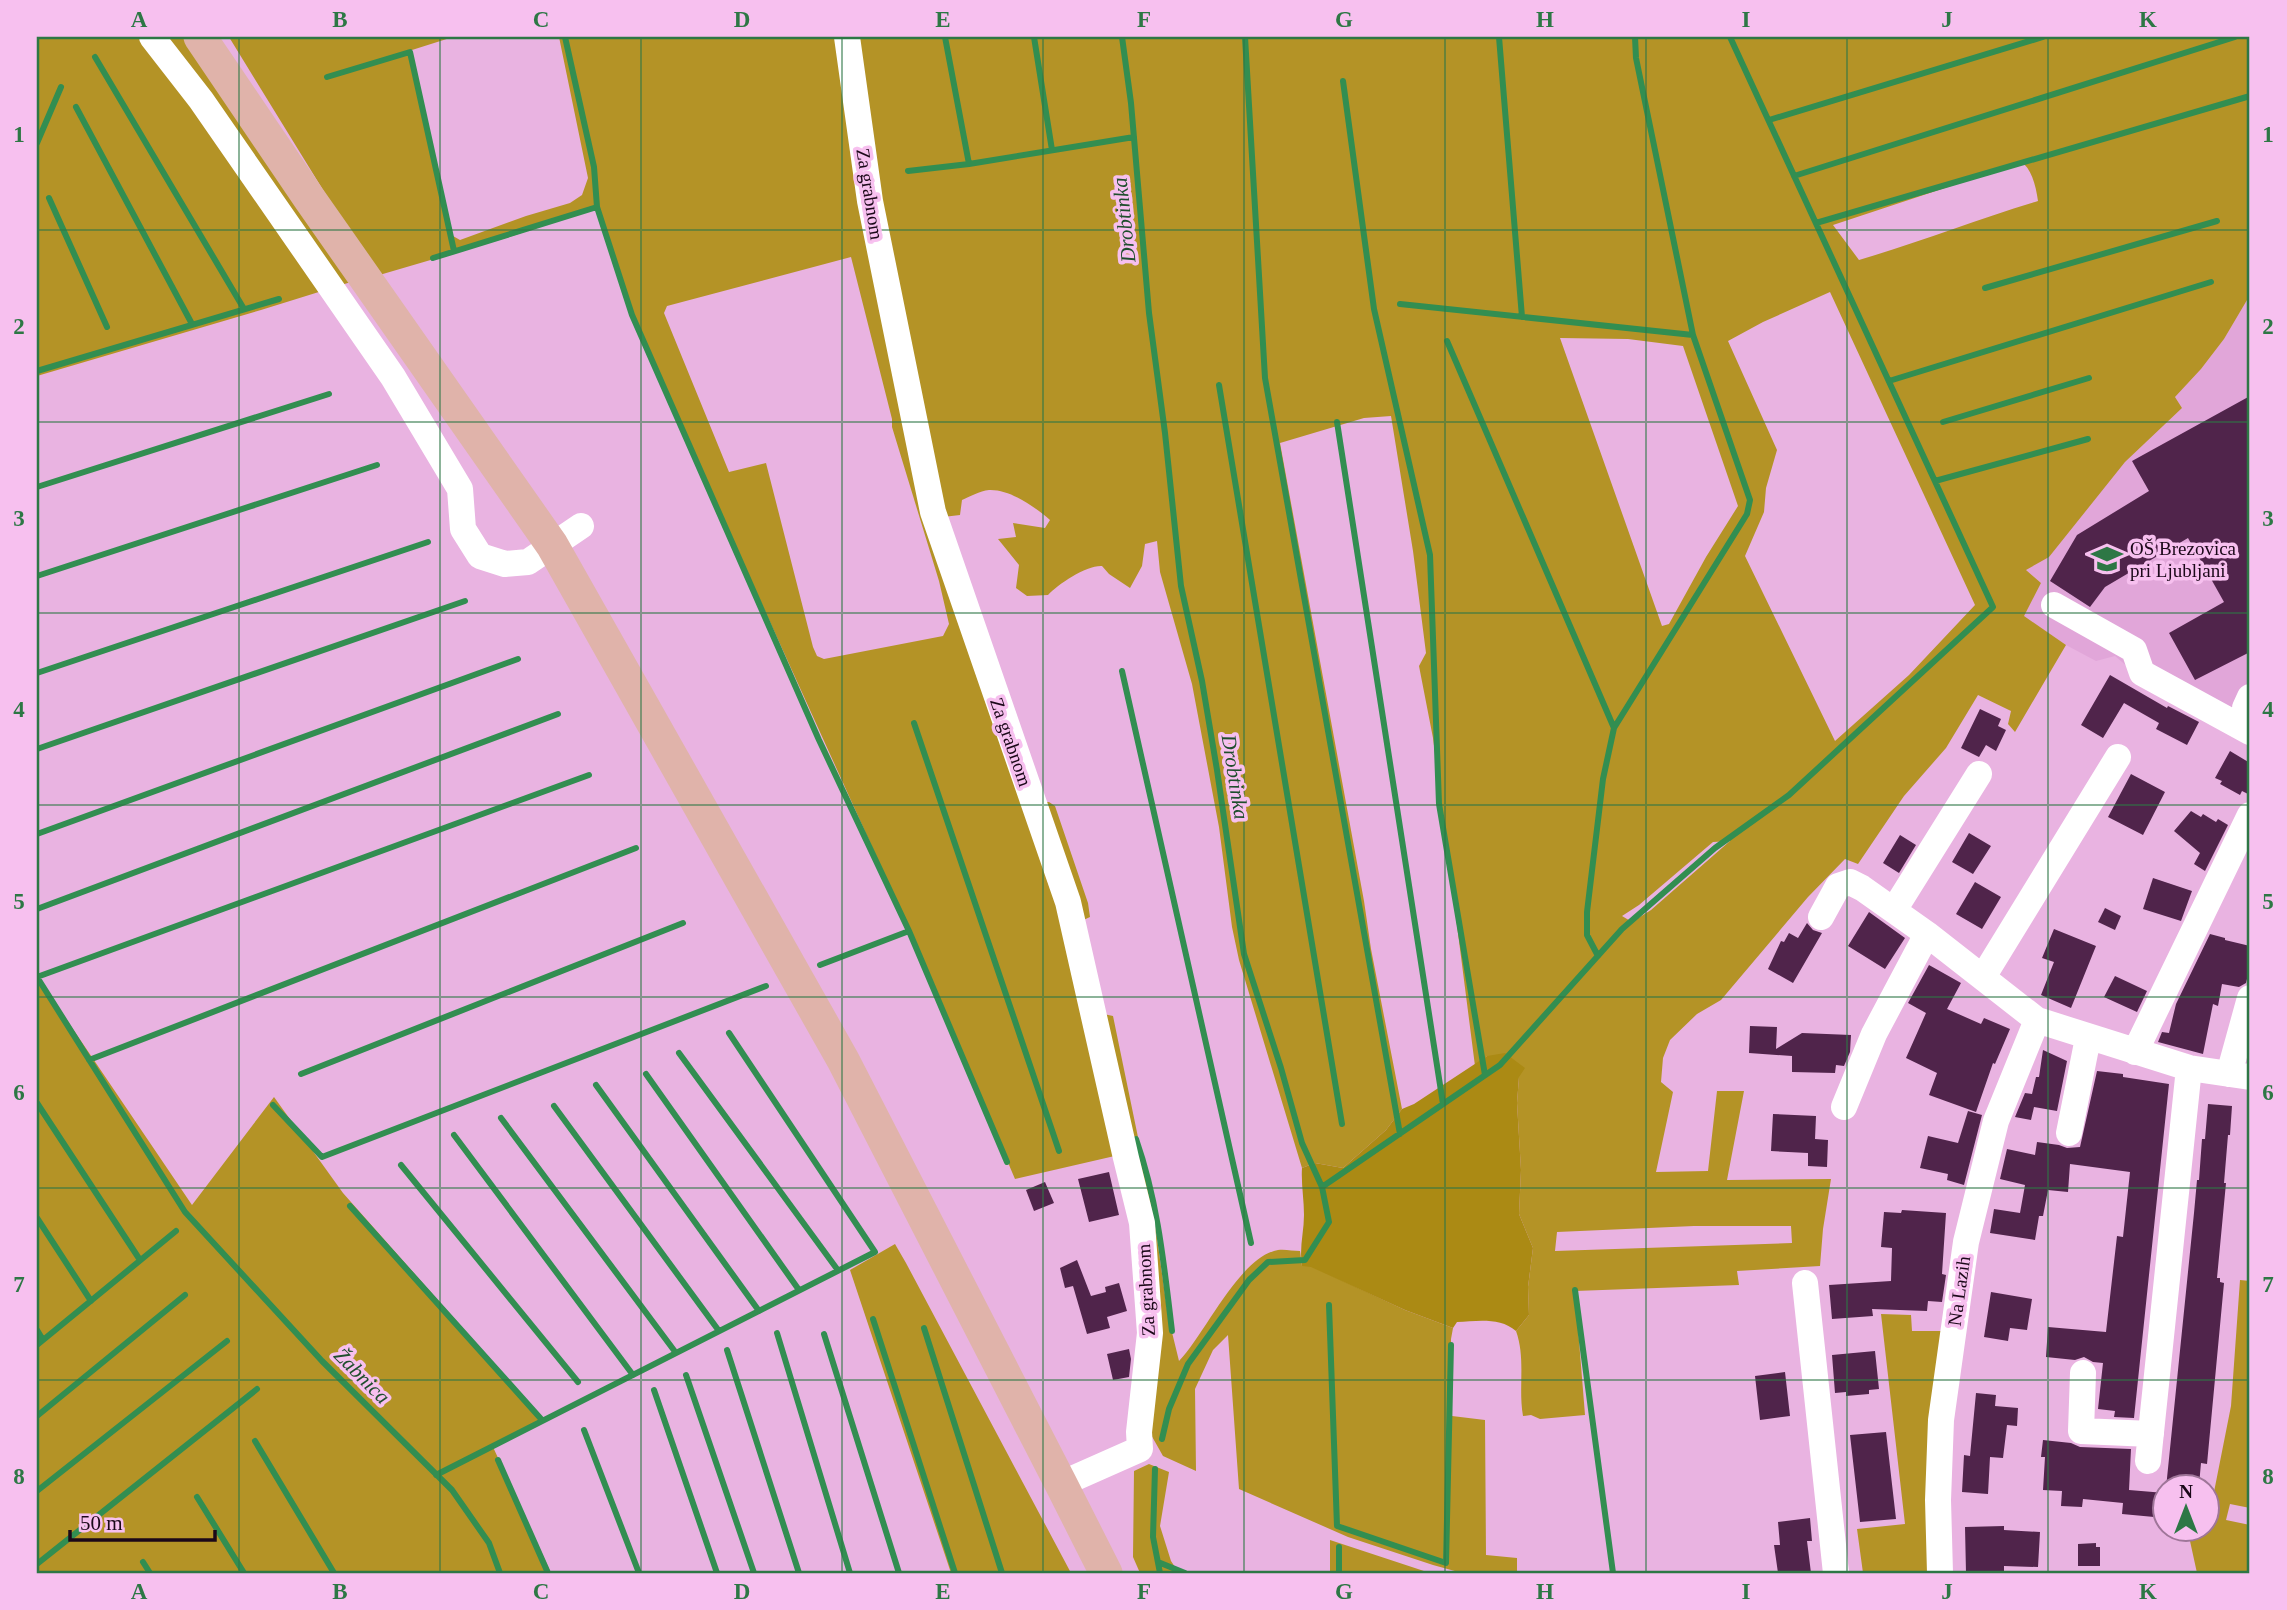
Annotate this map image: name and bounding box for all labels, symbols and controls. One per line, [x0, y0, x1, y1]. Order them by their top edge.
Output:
text: A [131, 7, 148, 32]
text: B [332, 7, 348, 32]
text: C [533, 7, 549, 32]
text: D [734, 7, 750, 32]
text: E [935, 7, 951, 32]
text: F [1137, 7, 1151, 32]
text: G [1335, 7, 1353, 32]
text: H [1536, 7, 1554, 32]
text: I [1742, 7, 1751, 32]
text: J [1941, 7, 1953, 32]
text: K [2139, 7, 2157, 32]
text: 1 [13, 122, 25, 147]
text: 1 [2262, 122, 2274, 147]
street label: Za grabnom [852, 147, 888, 241]
water label: Drobtinka [1108, 176, 1141, 265]
text: 2 [13, 314, 25, 339]
text: 2 [2262, 314, 2274, 339]
text: 3 [13, 506, 25, 531]
text: 3 [2262, 506, 2274, 531]
place label: OŠ Brezovica pri Ljubljani [2130, 538, 2237, 581]
school or university icon: OŠ Brezovica pri Ljubljani [2090, 542, 2124, 576]
street label: Za grabnom [986, 695, 1036, 789]
text: 4 [13, 697, 25, 722]
text: 4 [2262, 697, 2274, 722]
water label: Drobtinka [1216, 732, 1254, 821]
text: 5 [13, 889, 25, 914]
text: 5 [2262, 889, 2274, 914]
text: 6 [13, 1080, 25, 1105]
text: 6 [2262, 1080, 2274, 1105]
street label: Za grabnom [1133, 1243, 1159, 1337]
street label: Na Lazih [1944, 1254, 1974, 1327]
text: 7 [13, 1272, 25, 1297]
text: 7 [2262, 1272, 2274, 1297]
water label: Žabnica [329, 1343, 395, 1409]
text: 8 [13, 1464, 25, 1489]
text: 8 [2262, 1464, 2274, 1489]
north arrow [2150, 1474, 2220, 1544]
text: N [2179, 1481, 2193, 1502]
scale bar [70, 1498, 215, 1542]
text: 50 m [80, 1511, 123, 1535]
text: A [131, 1579, 148, 1604]
text: B [332, 1579, 348, 1604]
text: C [533, 1579, 549, 1604]
text: D [734, 1579, 750, 1604]
text: E [935, 1579, 951, 1604]
text: F [1137, 1579, 1151, 1604]
text: G [1335, 1579, 1353, 1604]
text: H [1536, 1579, 1554, 1604]
text: I [1742, 1579, 1751, 1604]
text: J [1941, 1579, 1953, 1604]
text: K [2139, 1579, 2157, 1604]

